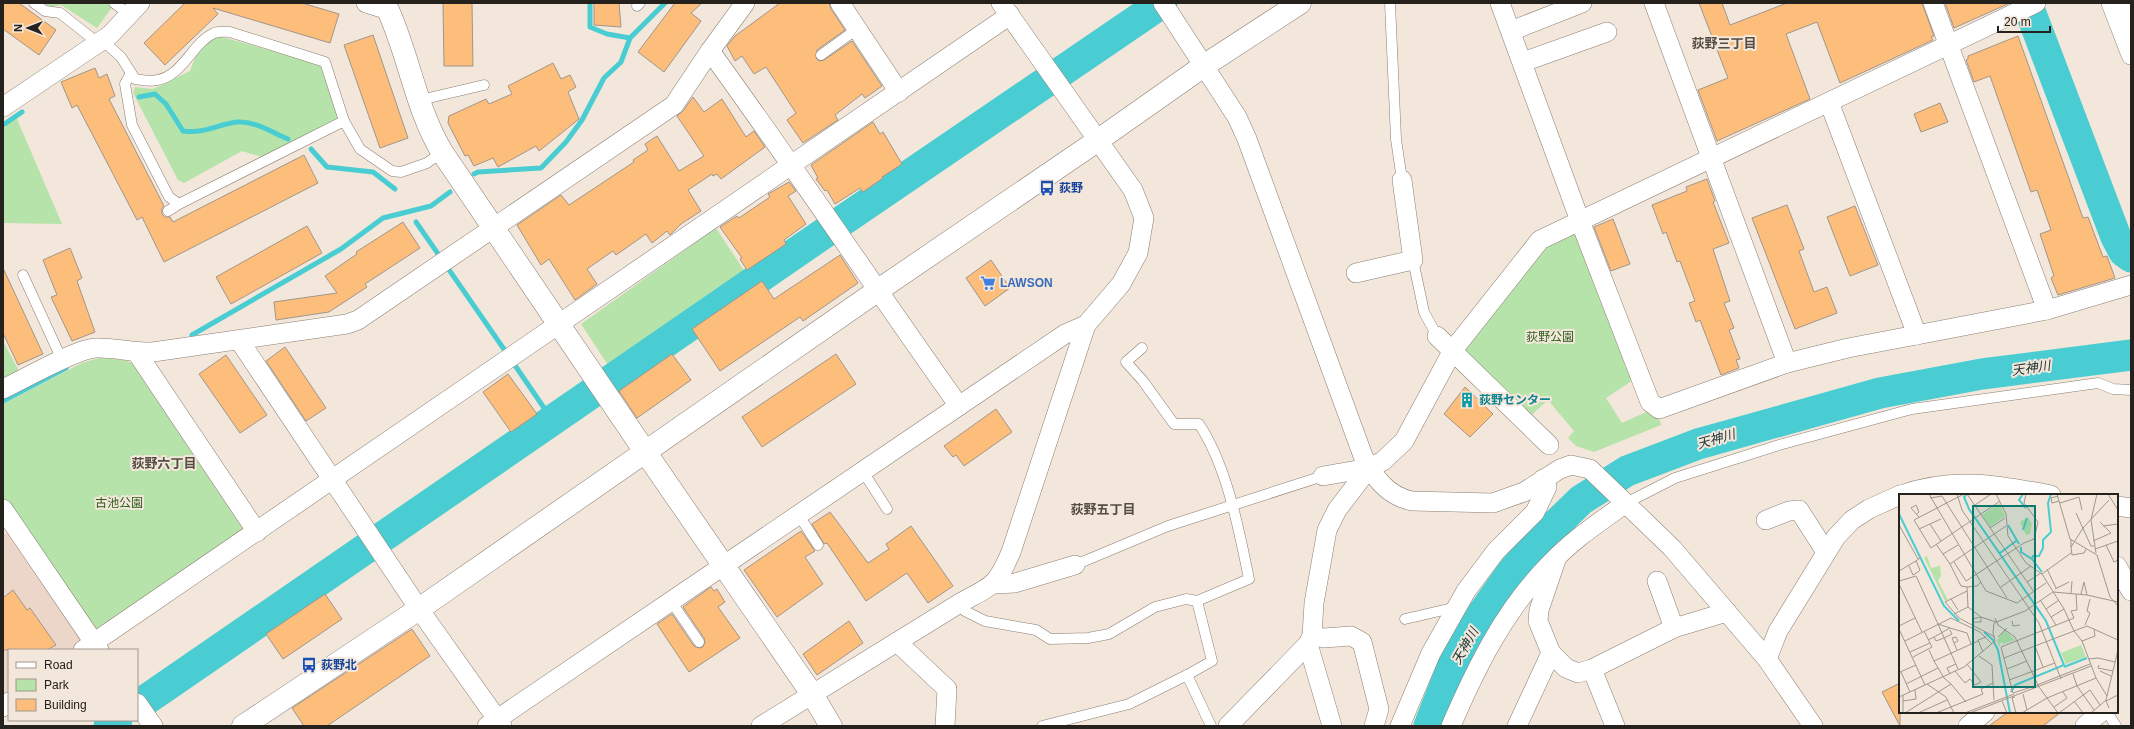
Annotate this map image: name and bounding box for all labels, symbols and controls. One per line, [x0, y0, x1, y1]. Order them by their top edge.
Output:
north arrow [8, 8, 48, 48]
scale bar [1998, 8, 2050, 34]
text: 20 m [2004, 15, 2031, 29]
text: N [12, 24, 24, 32]
district label: 荻野三丁目 [1691, 36, 1757, 51]
bus stop icon: 荻野 [1038, 179, 1056, 197]
place label: 荻野 [1059, 181, 1083, 195]
supermarket icon: LAWSON [979, 274, 997, 292]
place label: LAWSON [1000, 276, 1053, 290]
park label: 荻野公園 [1526, 330, 1574, 344]
water label: 天神川 [2011, 358, 2053, 378]
building icon: 荻野センター [1458, 391, 1476, 409]
place label: 荻野センター [1479, 393, 1551, 407]
water label: 天神川 [1695, 426, 1739, 452]
district label: 荻野六丁目 [131, 456, 197, 471]
inset map [1899, 494, 2118, 713]
park label: 古池公園 [95, 496, 143, 510]
district label: 荻野五丁目 [1070, 502, 1136, 517]
water label: 天神川 [1449, 624, 1482, 667]
legend [8, 649, 138, 721]
bus stop icon: 荻野北 [300, 656, 318, 674]
text: Road [44, 658, 73, 672]
place label: 荻野北 [321, 658, 357, 672]
text: Park [44, 678, 70, 692]
text: Building [44, 698, 87, 712]

